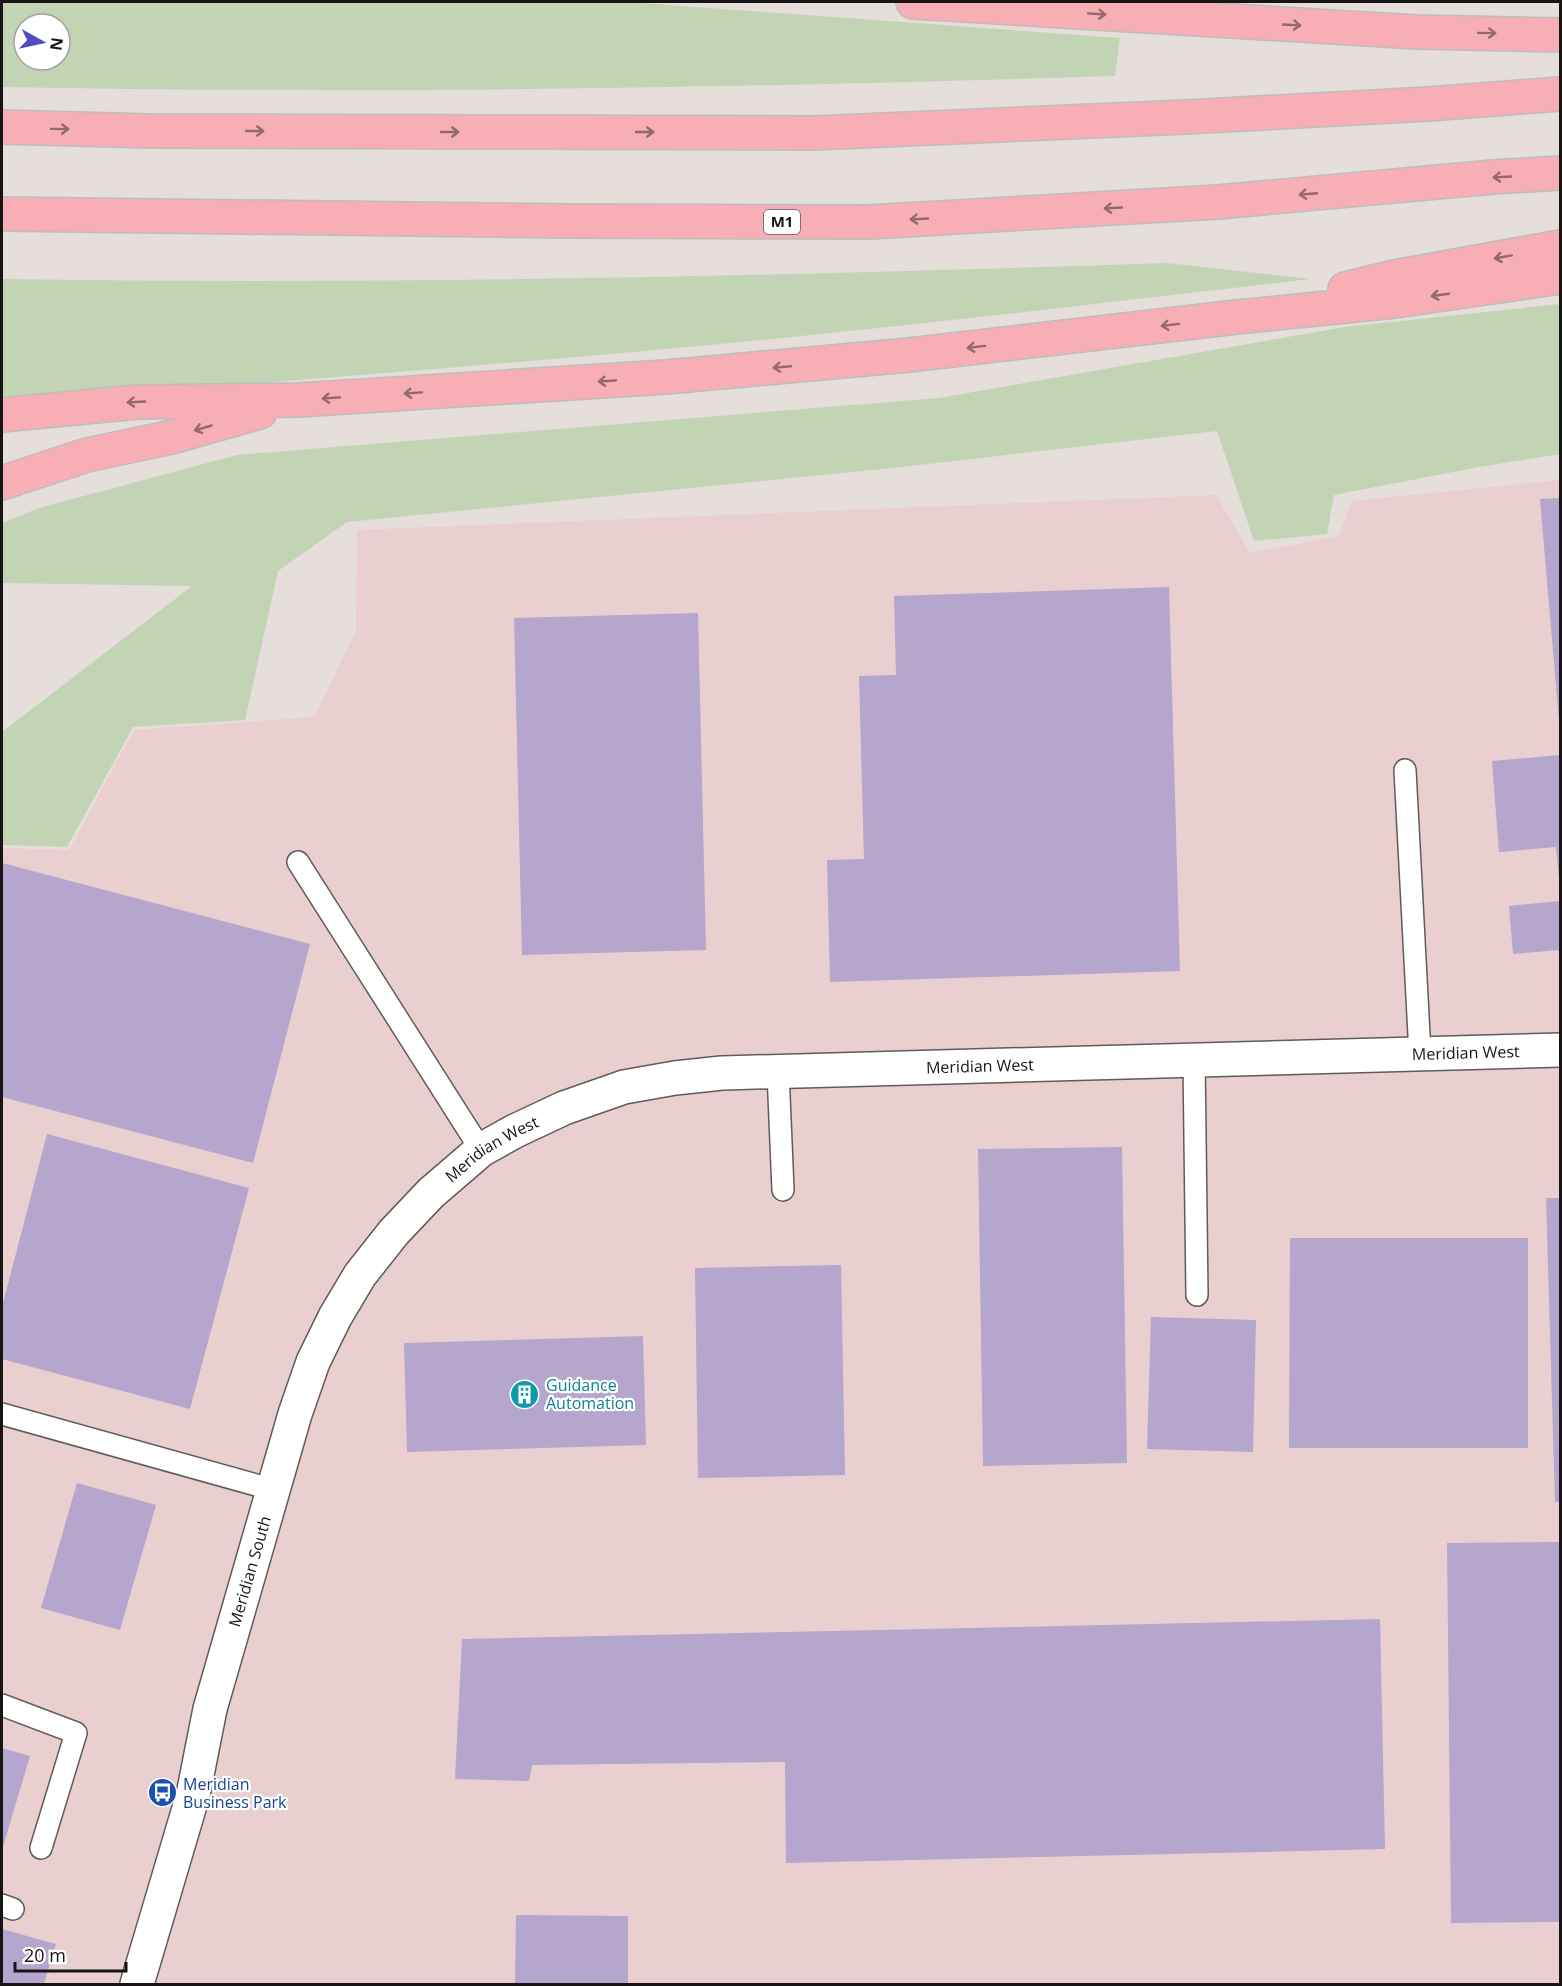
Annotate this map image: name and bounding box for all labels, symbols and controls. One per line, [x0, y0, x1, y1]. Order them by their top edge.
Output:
one-way arrow [1087, 9, 1107, 20]
north arrow [12, 12, 72, 72]
one-way arrow [1281, 20, 1301, 31]
one-way arrow [1476, 28, 1496, 39]
text: N [45, 36, 69, 52]
one-way arrow [49, 123, 69, 135]
one-way arrow [244, 125, 264, 137]
one-way arrow [439, 126, 459, 138]
one-way arrow [634, 126, 654, 138]
one-way arrow [1493, 172, 1513, 183]
one-way arrow [1298, 189, 1318, 200]
one-way arrow [1104, 202, 1124, 213]
road number: M1 [764, 210, 800, 234]
one-way arrow [909, 213, 929, 224]
one-way arrow [1494, 252, 1513, 263]
one-way arrow [1431, 289, 1451, 300]
one-way arrow [1161, 319, 1181, 330]
one-way arrow [967, 342, 987, 353]
one-way arrow [773, 362, 793, 373]
one-way arrow [598, 376, 618, 387]
one-way arrow [403, 388, 423, 399]
one-way arrow [322, 393, 342, 404]
one-way arrow [126, 397, 146, 408]
one-way arrow [194, 423, 213, 434]
street label: Meridian West [1412, 1040, 1520, 1065]
street label: Meridian West [926, 1053, 1034, 1078]
street label: Meridian West [440, 1110, 542, 1187]
place label: Guidance Automation [546, 1374, 634, 1414]
building icon: Guidance Automation [509, 1378, 541, 1410]
street label: Meridian South [223, 1513, 276, 1629]
place label: Meridian Business Park [183, 1773, 287, 1813]
bus stop icon: Meridian Business Park [146, 1777, 178, 1809]
scale bar [15, 1935, 126, 1973]
text: 20 m [24, 1943, 66, 1967]

